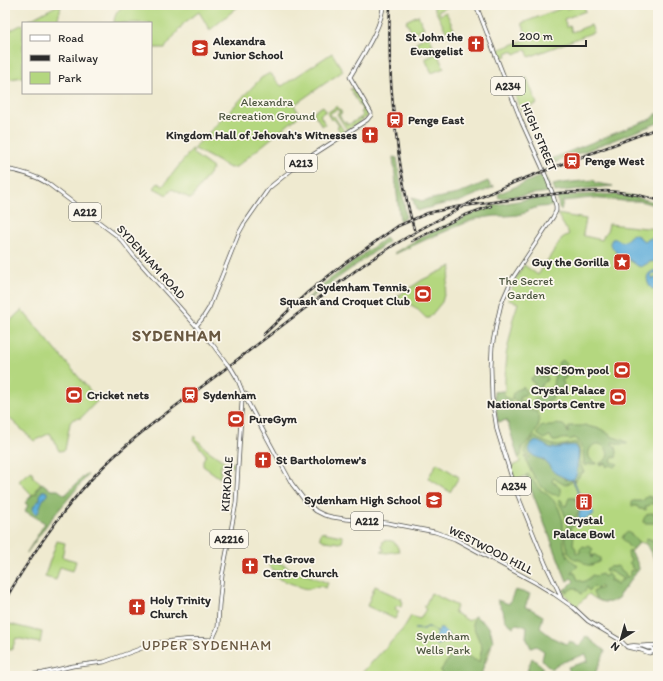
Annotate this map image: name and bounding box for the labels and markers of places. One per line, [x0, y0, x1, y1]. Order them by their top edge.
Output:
place label: St John the Evangelist [405, 30, 463, 59]
place label: Alexandra Junior School [212, 34, 284, 62]
church icon: St John the Evangelist [466, 34, 486, 54]
school or university icon: Alexandra Junior School [190, 38, 210, 58]
station icon: Penge East [385, 110, 405, 130]
place label: Penge East [408, 113, 465, 128]
church icon: Kingdom Hall of Jehovah's Witnesses [360, 125, 380, 145]
place label: Kingdom Hall of Jehovah's Witnesses [166, 128, 358, 143]
station icon: Penge West [562, 151, 582, 171]
place label: Penge West [585, 154, 645, 169]
place icon: Guy the Gorilla [612, 252, 632, 272]
place label: Guy the Gorilla [532, 255, 609, 270]
place label: Sydenham Tennis, Squash and Croquet Club [280, 280, 410, 309]
sports icon: Sydenham Tennis, Squash and Croquet Club [413, 284, 433, 304]
sports icon: NSC 50m pool [612, 360, 632, 380]
place label: NSC 50m pool [536, 363, 610, 378]
place label: Crystal Palace National Sports Centre [487, 383, 605, 412]
sports icon: Cricket nets [64, 385, 84, 405]
station icon: Sydenham [180, 385, 200, 405]
sports icon: Crystal Palace National Sports Centre [608, 387, 628, 407]
place label: Cricket nets [87, 388, 150, 402]
place label: Sydenham [203, 388, 257, 403]
sports icon: PureGym [226, 409, 246, 429]
place label: PureGym [249, 412, 298, 427]
church icon: St Bartholomew's [253, 450, 273, 470]
place label: St Bartholomew's [276, 453, 367, 467]
school or university icon: Sydenham High School [424, 490, 444, 510]
building icon: Crystal Palace Bowl [574, 492, 594, 512]
place label: Sydenham High School [304, 493, 422, 508]
place label: Crystal Palace Bowl [553, 513, 615, 541]
place label: The Grove Centre Church [262, 552, 339, 580]
church icon: The Grove Centre Church [240, 556, 260, 576]
place label: Holy Trinity Church [150, 593, 211, 621]
church icon: Holy Trinity Church [127, 597, 147, 617]

